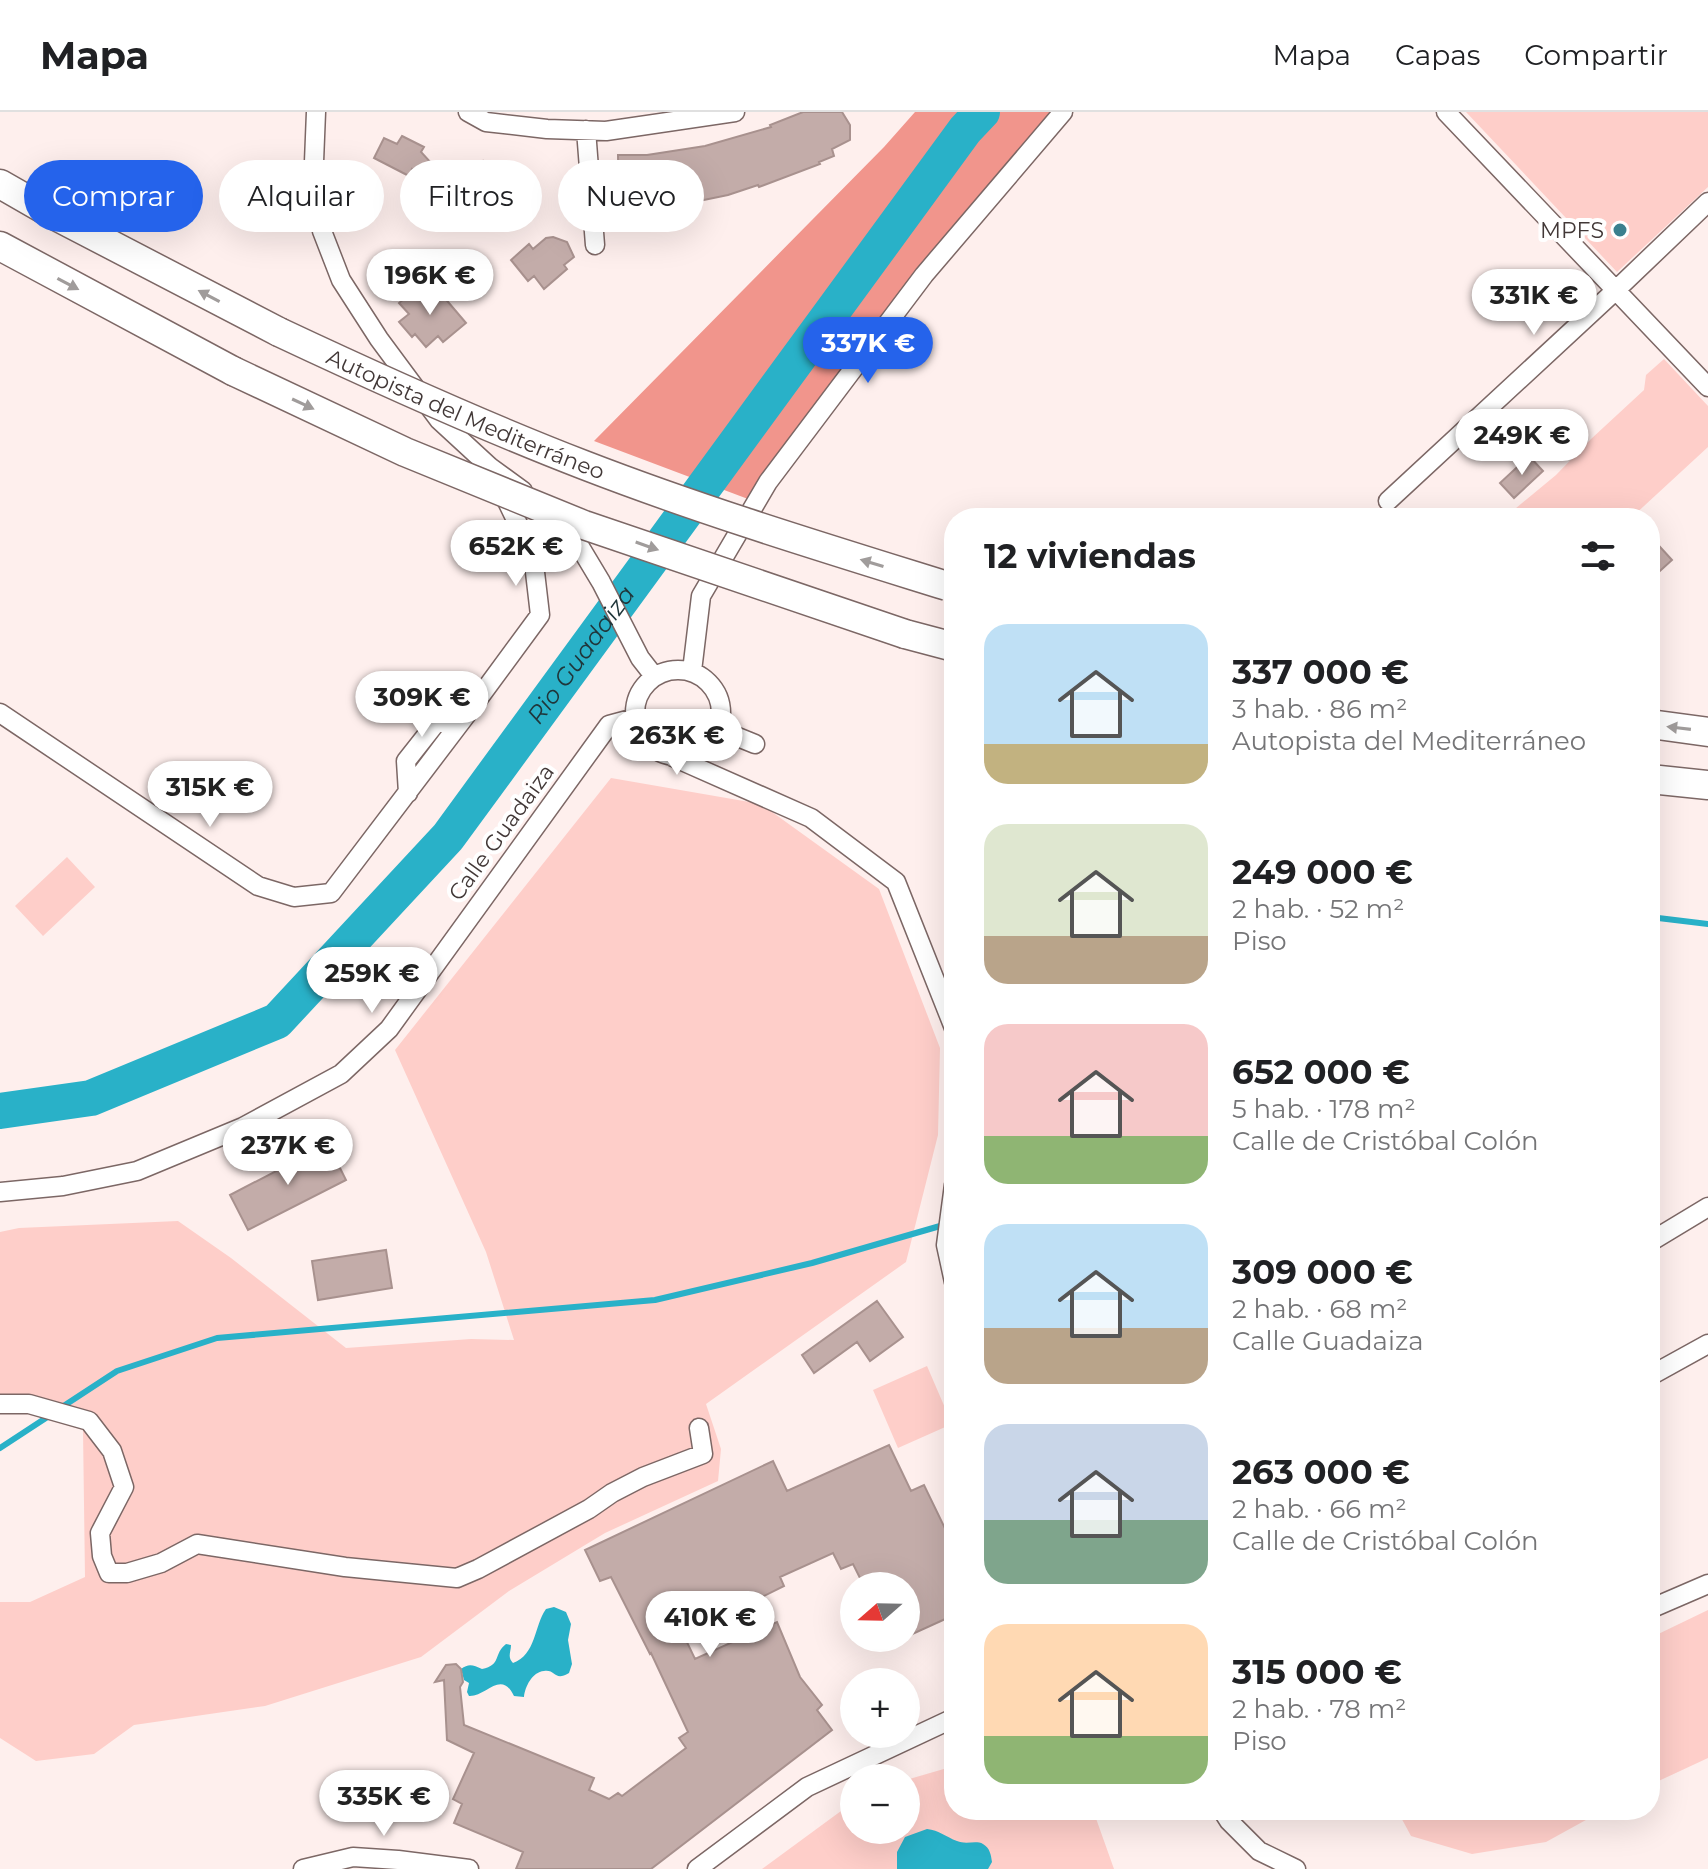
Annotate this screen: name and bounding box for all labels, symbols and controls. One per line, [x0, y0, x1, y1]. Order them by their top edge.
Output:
text: Mapa [40, 32, 149, 79]
text: Mapa [1272, 38, 1351, 72]
text: Capas [1395, 38, 1480, 72]
text: Compartir [1524, 38, 1668, 72]
chip: Comprar [24, 160, 203, 232]
chip: Alquilar [219, 160, 384, 232]
chip: Filtros [400, 160, 542, 232]
chip: Nuevo [558, 160, 704, 232]
place label: MPFS [1540, 217, 1604, 244]
marker: MPFS [1611, 221, 1629, 239]
pin: 196K € [365, 249, 495, 317]
text: 196K € [384, 259, 476, 291]
pin: 331K € [1469, 269, 1599, 337]
one-way arrow [57, 277, 80, 290]
text: 331K € [1490, 279, 1578, 311]
one-way arrow [198, 289, 221, 302]
pin: 337K € [803, 317, 933, 385]
text: 337K € [821, 327, 915, 359]
street label: Autopista del Mediterráneo [322, 343, 608, 486]
one-way arrow [291, 397, 315, 411]
pin: 249K € [1457, 409, 1587, 477]
text: 249K € [1473, 419, 1571, 451]
pin: 652K € [451, 520, 581, 588]
text: 652K € [469, 530, 563, 562]
icon: filters [1576, 534, 1620, 578]
text: 12 viviendas [984, 535, 1196, 577]
one-way arrow [635, 541, 659, 553]
one-way arrow [860, 556, 884, 569]
water label: Rio Guadaiza [521, 580, 641, 729]
text: 337 000 € [1232, 651, 1409, 693]
icon: home [1048, 656, 1144, 752]
pin: 309K € [357, 671, 487, 739]
text: 309K € [373, 681, 471, 713]
text: 3 hab. · 86 m² [1232, 693, 1407, 725]
pin: 263K € [612, 709, 742, 777]
text: 263K € [630, 719, 724, 751]
one-way arrow [1666, 721, 1691, 734]
text: Autopista del Mediterráneo [1232, 725, 1586, 757]
street label: Calle Guadaiza [443, 759, 560, 906]
pin: 315K € [145, 761, 275, 829]
text: 315K € [166, 771, 254, 803]
text: 249 000 € [1232, 851, 1413, 893]
icon: home [1048, 856, 1144, 952]
text: 2 hab. · 52 m² [1232, 893, 1404, 925]
text: Piso [1232, 925, 1287, 957]
pin: 259K € [307, 947, 437, 1015]
text: 259K € [324, 957, 420, 989]
text: 652 000 € [1232, 1051, 1410, 1093]
icon: home [1048, 1056, 1144, 1152]
text: 5 hab. · 178 m² [1232, 1093, 1416, 1125]
pin: 237K € [223, 1119, 353, 1187]
text: Calle de Cristóbal Colón [1232, 1125, 1539, 1157]
text: 237K € [241, 1129, 335, 1161]
text: 309 000 € [1232, 1251, 1413, 1293]
icon: home [1048, 1256, 1144, 1352]
text: 2 hab. · 68 m² [1232, 1293, 1407, 1325]
text: Calle Guadaiza [1232, 1325, 1424, 1357]
text: 263 000 € [1232, 1451, 1410, 1493]
icon: home [1048, 1456, 1144, 1552]
text: 2 hab. · 66 m² [1232, 1493, 1407, 1525]
text: Calle de Cristóbal Colón [1232, 1525, 1539, 1557]
north arrow [840, 1572, 920, 1652]
map controls [840, 1572, 920, 1844]
pin: 410K € [645, 1591, 775, 1659]
text: 410K € [664, 1601, 756, 1633]
text: 315 000 € [1232, 1651, 1402, 1693]
icon: home [1048, 1656, 1144, 1752]
button: + [840, 1668, 920, 1748]
text: 2 hab. · 78 m² [1232, 1693, 1406, 1725]
text: Piso [1232, 1725, 1287, 1757]
button: − [840, 1764, 920, 1844]
pin: 335K € [319, 1770, 449, 1838]
text: 335K € [337, 1780, 431, 1812]

